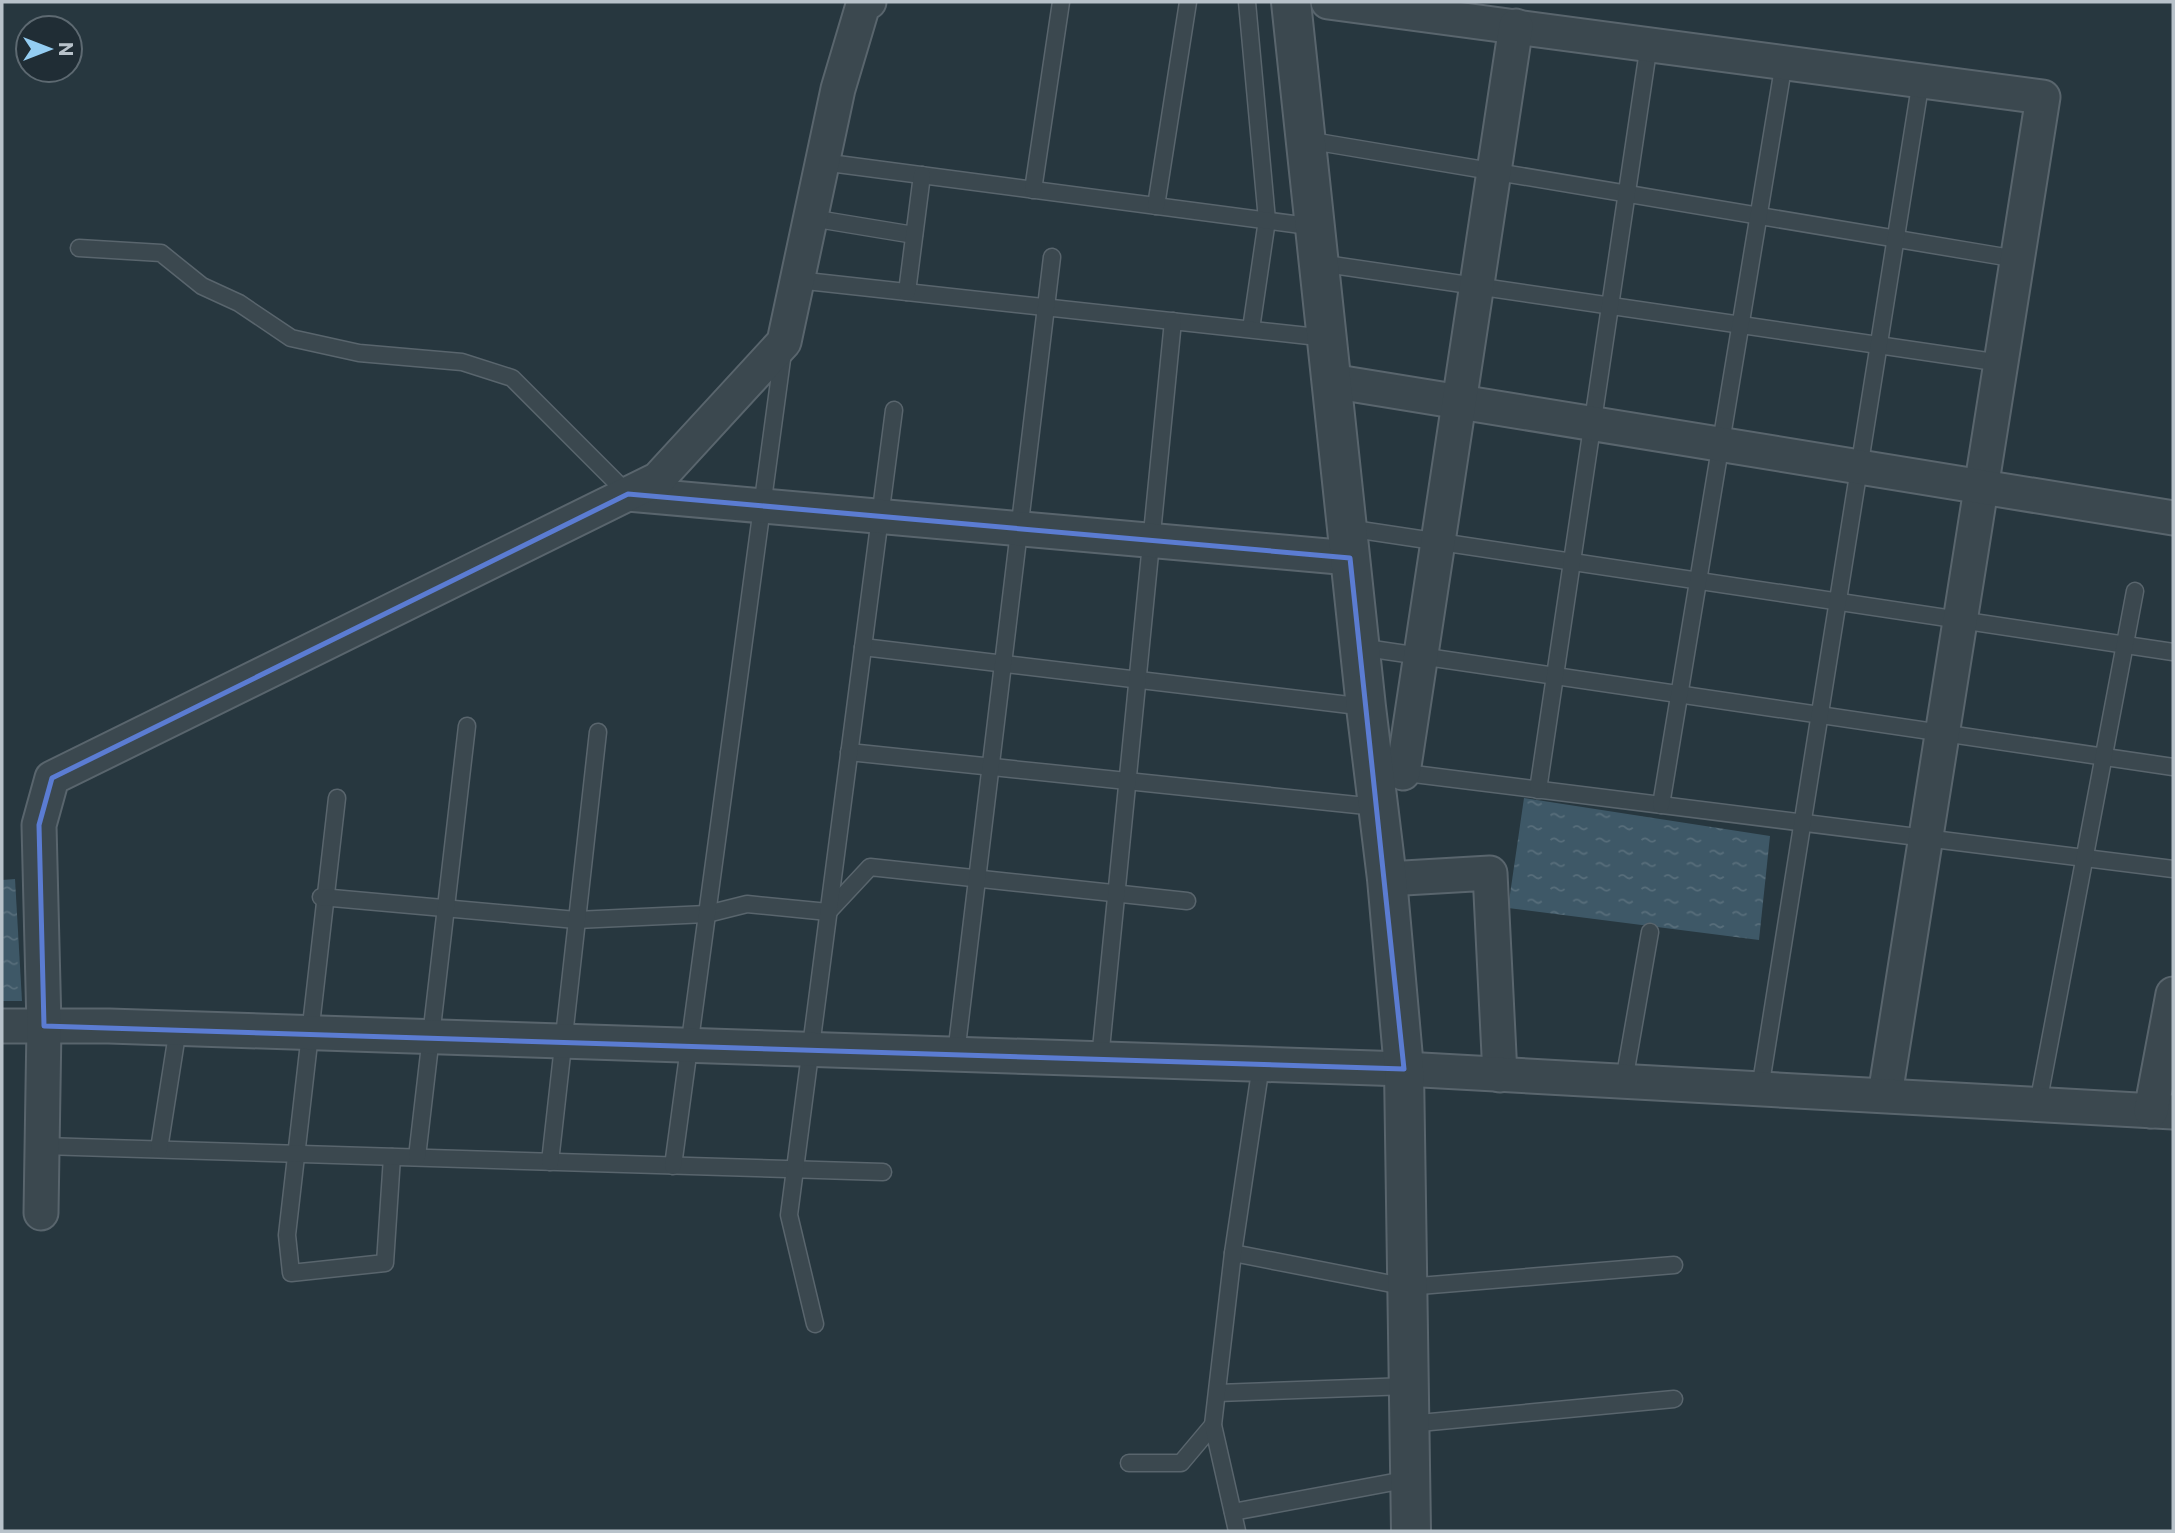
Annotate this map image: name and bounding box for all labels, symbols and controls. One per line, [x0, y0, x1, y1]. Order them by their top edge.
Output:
north arrow [14, 14, 84, 84]
text: N [55, 42, 78, 56]

